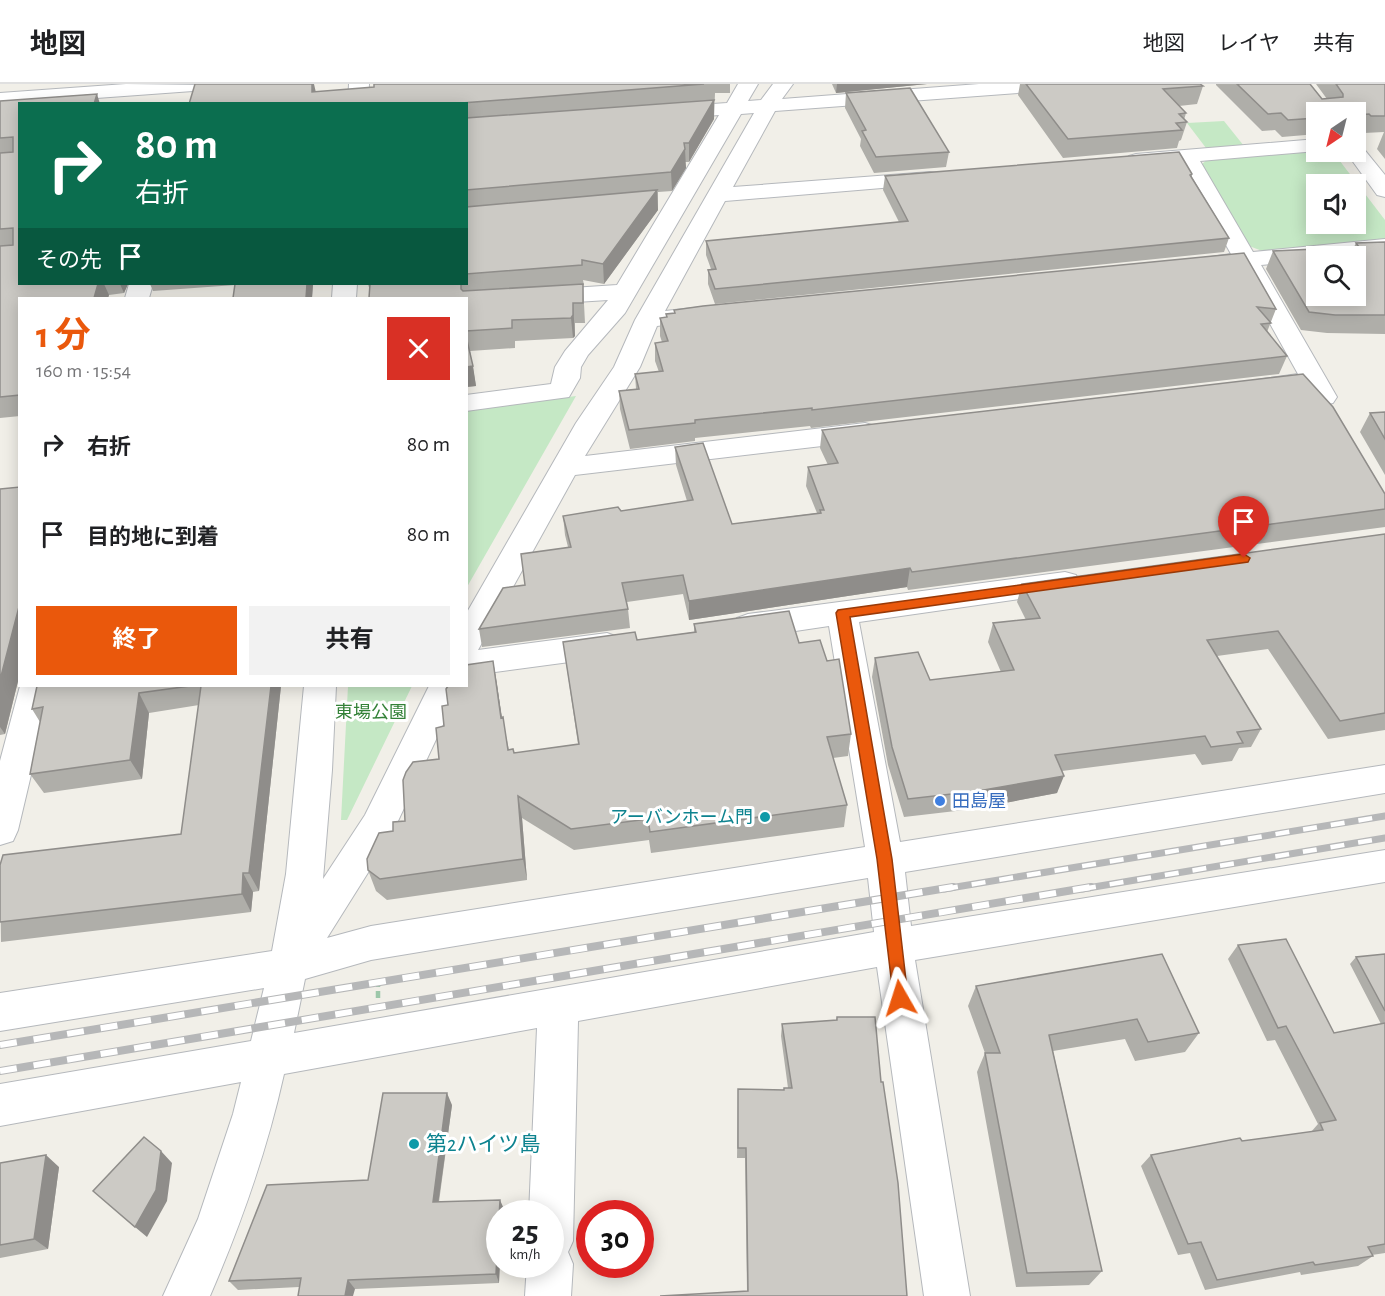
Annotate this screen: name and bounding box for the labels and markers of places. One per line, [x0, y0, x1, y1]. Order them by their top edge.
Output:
pin [1218, 496, 1269, 558]
place label: 田島屋 [952, 791, 1006, 811]
marker: 田島屋 [933, 794, 947, 808]
place label: アーバンホーム門 [610, 808, 753, 827]
marker: アーバンホーム門 [758, 810, 772, 824]
place label: 第2ハイツ島 [426, 1133, 540, 1155]
marker: 第2ハイツ島 [407, 1137, 421, 1151]

